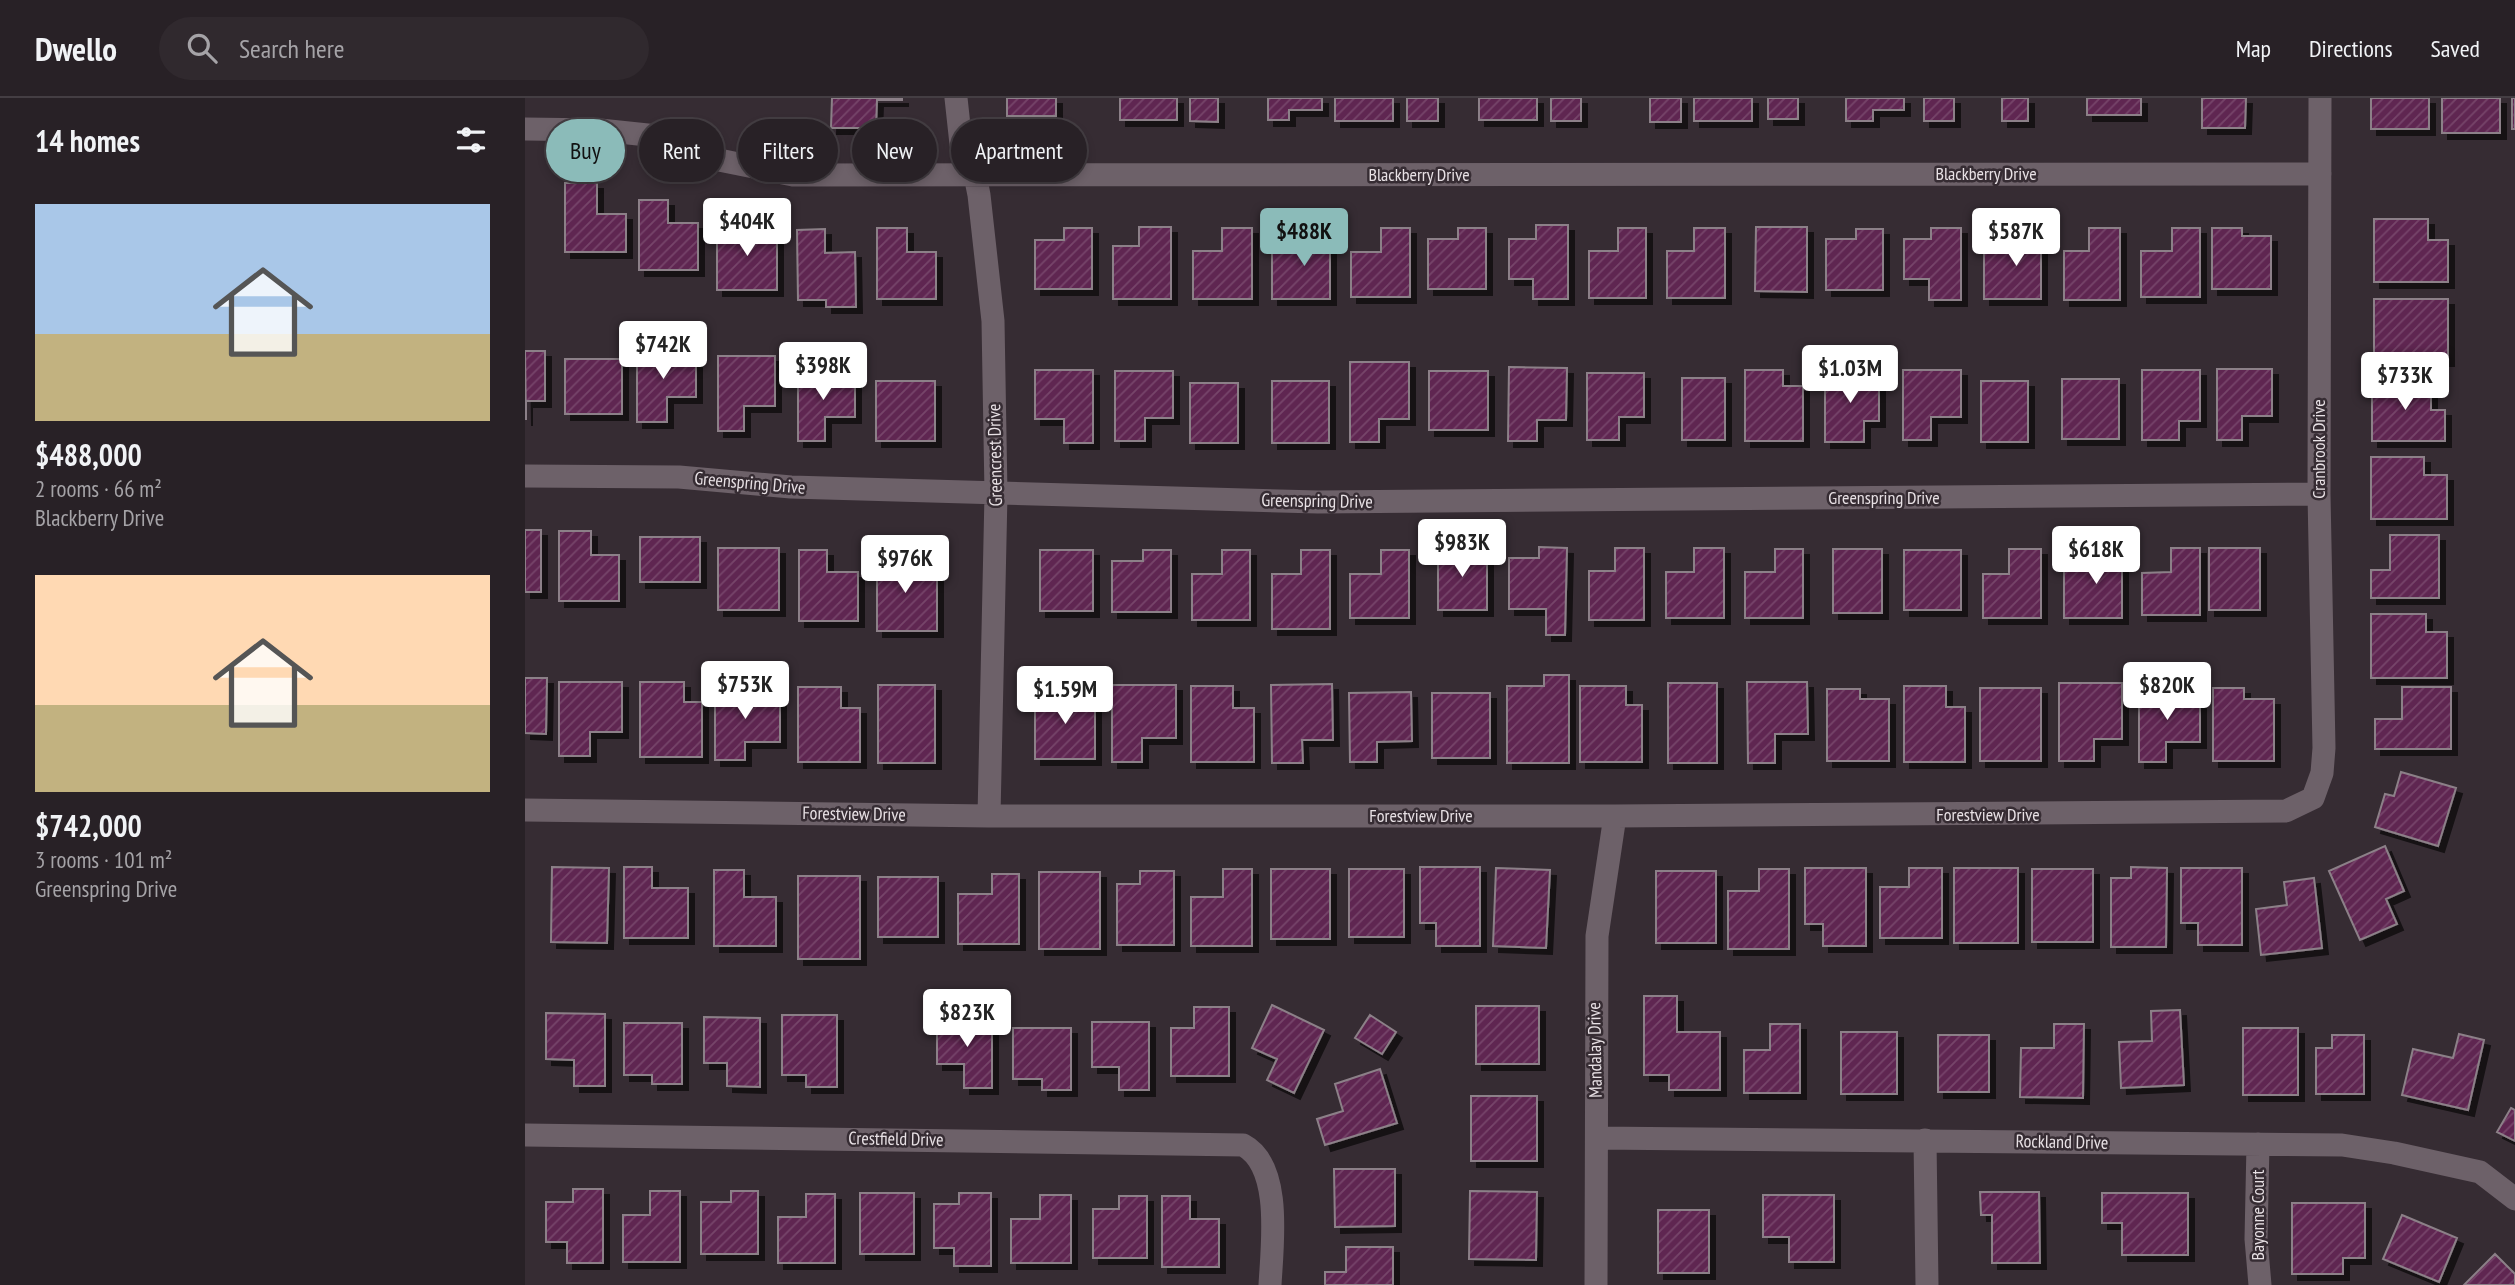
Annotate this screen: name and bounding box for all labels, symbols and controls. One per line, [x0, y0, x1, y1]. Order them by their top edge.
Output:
search box [159, 17, 649, 80]
text: Dwello [35, 27, 117, 70]
icon: search [183, 29, 221, 67]
text: Search here [239, 32, 345, 65]
text: Map [2236, 33, 2271, 64]
text: Directions [2309, 33, 2393, 64]
text: Saved [2431, 33, 2480, 64]
chip: Buy [546, 119, 625, 182]
chip: Rent [639, 119, 724, 182]
chip: Filters [738, 119, 838, 182]
chip: New [852, 119, 937, 182]
chip: Apartment [951, 119, 1087, 182]
text: 14 homes [35, 121, 140, 160]
icon: filters [452, 121, 490, 159]
street label: Blackberry Drive [1935, 162, 2037, 185]
street label: Blackberry Drive [1368, 163, 1470, 186]
pin: $404K [698, 198, 796, 258]
text: $404K [719, 206, 775, 235]
pin: $488K [1255, 208, 1353, 268]
pin: $587K [1967, 208, 2065, 268]
text: $488K [1276, 216, 1332, 245]
text: $587K [1988, 216, 2044, 245]
icon: home [200, 249, 326, 375]
pin: $742K [614, 322, 712, 381]
text: $742K [635, 329, 691, 358]
pin: $398K [774, 342, 872, 402]
pin: $1.03M [1793, 345, 1907, 405]
text: $398K [795, 350, 851, 379]
pin: $733K [2356, 352, 2454, 412]
text: $1.03M [1818, 353, 1882, 382]
text: $733K [2377, 360, 2433, 389]
street label: Cranbrook Drive [2307, 399, 2330, 499]
street label: Greencrest Drive [982, 403, 1007, 507]
text: $488,000 [35, 435, 142, 474]
street label: Greenspring Drive [694, 466, 807, 499]
text: 2 rooms · 66 m² [35, 474, 162, 503]
street label: Greenspring Drive [1828, 486, 1940, 509]
street label: Greenspring Drive [1261, 488, 1373, 513]
text: Blackberry Drive [35, 503, 164, 532]
pin: $983K [1413, 519, 1511, 579]
pin: $618K [2047, 526, 2145, 586]
text: $983K [1434, 527, 1490, 556]
text: $618K [2068, 534, 2124, 563]
pin: $976K [856, 536, 954, 595]
text: $976K [877, 543, 933, 572]
icon: home [200, 620, 326, 746]
pin: $753K [696, 662, 794, 721]
pin: $820K [2118, 662, 2216, 722]
pin: $1.59M [1008, 666, 1122, 726]
text: $753K [717, 669, 773, 698]
text: $820K [2139, 670, 2195, 699]
text: $1.59M [1033, 674, 1097, 703]
street label: Forestview Drive [802, 801, 906, 826]
street label: Forestview Drive [1936, 803, 2040, 826]
street label: Forestview Drive [1369, 804, 1473, 827]
text: $742,000 [35, 806, 142, 845]
text: 3 rooms · 101 m² [35, 845, 172, 874]
text: Greenspring Drive [35, 874, 177, 903]
pin: $823K [918, 990, 1016, 1049]
text: $823K [939, 997, 995, 1026]
street label: Mandalay Drive [1582, 1002, 1607, 1098]
street label: Crestfield Drive [848, 1126, 944, 1151]
street label: Rockland Drive [2015, 1129, 2109, 1154]
street label: Bayonne Court [2246, 1169, 2269, 1260]

